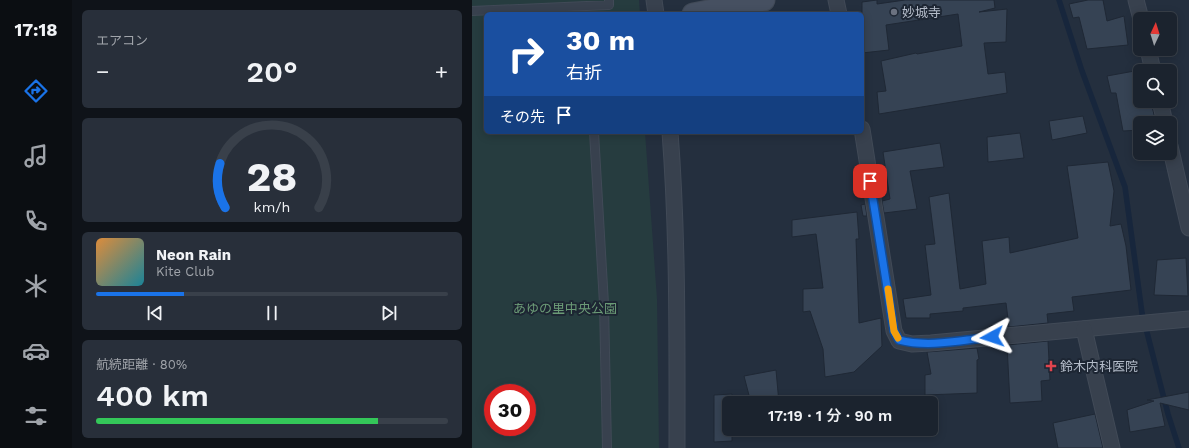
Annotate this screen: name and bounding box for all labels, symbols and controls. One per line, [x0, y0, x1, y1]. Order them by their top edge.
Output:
place label: 妙城寺 [902, 5, 941, 20]
marker: 妙城寺 [889, 7, 899, 17]
north arrow [1133, 12, 1177, 56]
map controls [1133, 12, 1177, 160]
text: 17:18 [15, 19, 57, 40]
text: 30 m [566, 24, 635, 57]
icon: right [500, 28, 552, 80]
text: エアコン [96, 33, 148, 48]
text: 20° [246, 54, 298, 89]
text: − [96, 59, 109, 84]
text: + [435, 59, 448, 84]
text: 右折 [566, 62, 602, 83]
button: search [1133, 64, 1177, 108]
icon: directions [22, 77, 50, 105]
icon: arrive [553, 104, 575, 126]
text: その先 [500, 108, 545, 126]
button: layers [1133, 116, 1177, 160]
icon: music [22, 142, 50, 170]
text: 28 [247, 152, 297, 201]
pin [853, 164, 887, 198]
icon: arrive [859, 170, 881, 192]
text: km/h [254, 199, 290, 215]
icon: phone [22, 207, 50, 235]
text: Neon Rain [156, 246, 231, 264]
text: Kite Club [156, 264, 214, 279]
icon: climate [22, 272, 50, 300]
park label: あゆの里中央公園 [513, 301, 617, 316]
icon: previous [144, 302, 166, 324]
icon: pause [261, 302, 283, 324]
icon: next [378, 302, 400, 324]
position arrow [971, 316, 1013, 358]
icon: car [22, 337, 50, 365]
text: 航続距離 · 80% [96, 357, 187, 372]
place label: 鈴木内科医院 [1060, 359, 1138, 374]
marker: 鈴木内科医院 [1045, 360, 1057, 372]
text: 400 km [96, 378, 209, 413]
speed limit sign: 30 [484, 384, 536, 436]
icon: filters [22, 402, 50, 430]
text: 17:19 · 1 分 · 90 m [768, 407, 892, 425]

